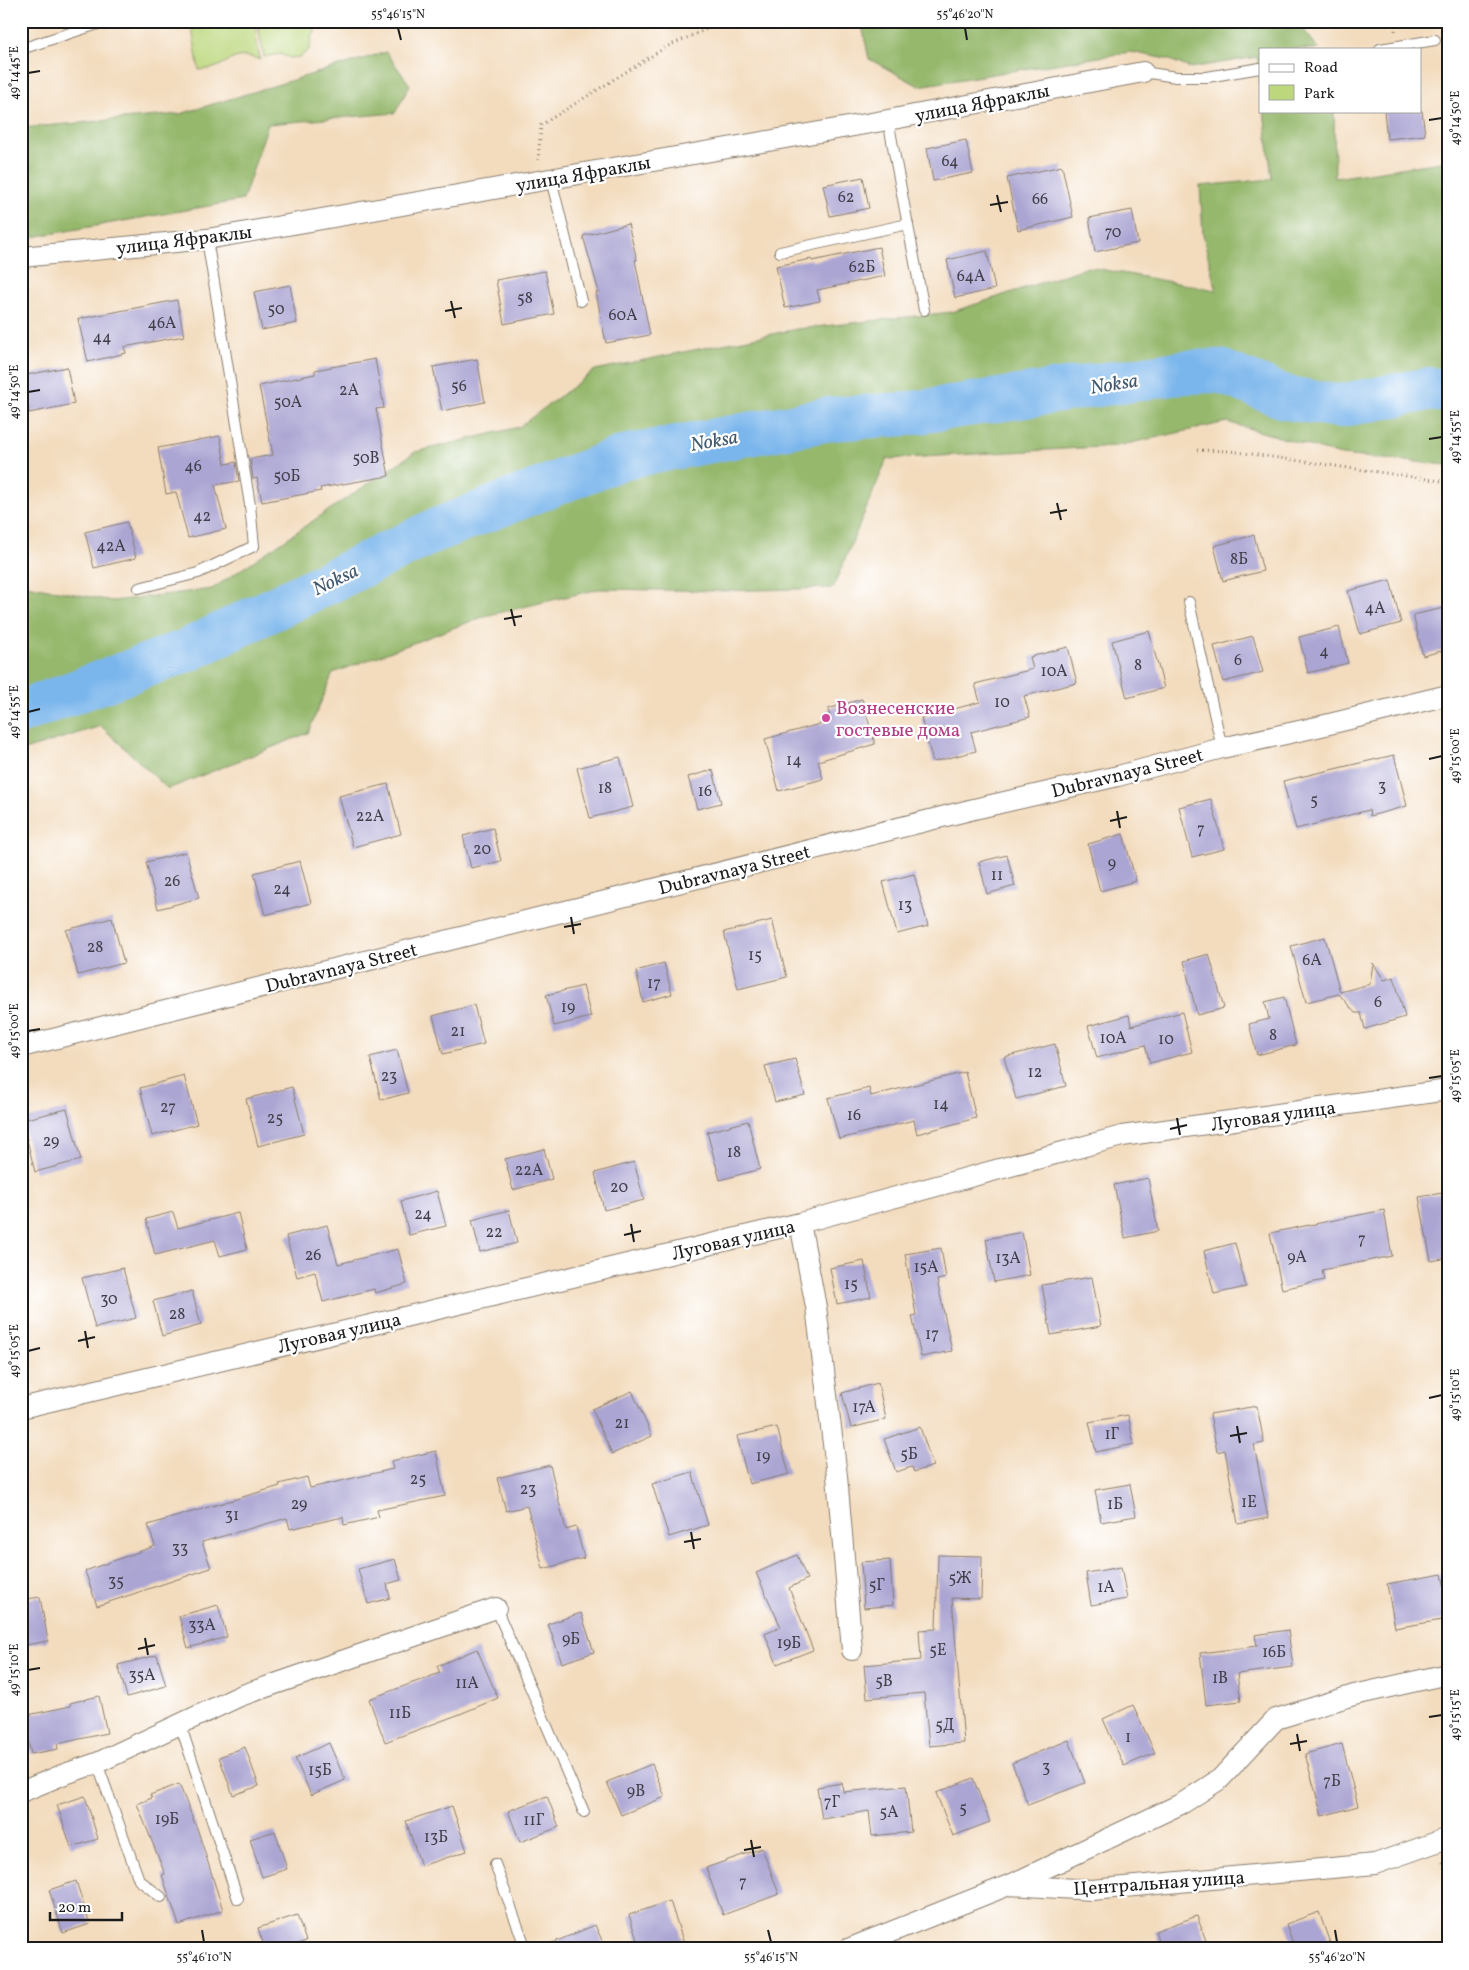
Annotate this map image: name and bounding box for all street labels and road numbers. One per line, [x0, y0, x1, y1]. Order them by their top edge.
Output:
street label: улица Яфраклы [913, 78, 1052, 130]
street label: улица Яфраклы [514, 150, 653, 200]
street label: улица Яфраклы [115, 220, 254, 262]
street label: Dubravnaya Street [1049, 742, 1206, 805]
street label: Dubravnaya Street [656, 839, 813, 902]
street label: Dubravnaya Street [263, 937, 420, 1000]
street label: Луговая улица [1209, 1095, 1337, 1139]
street label: Луговая улица [669, 1214, 798, 1268]
street label: Луговая улица [275, 1307, 404, 1361]
street label: Центральная улица [1072, 1865, 1246, 1903]

